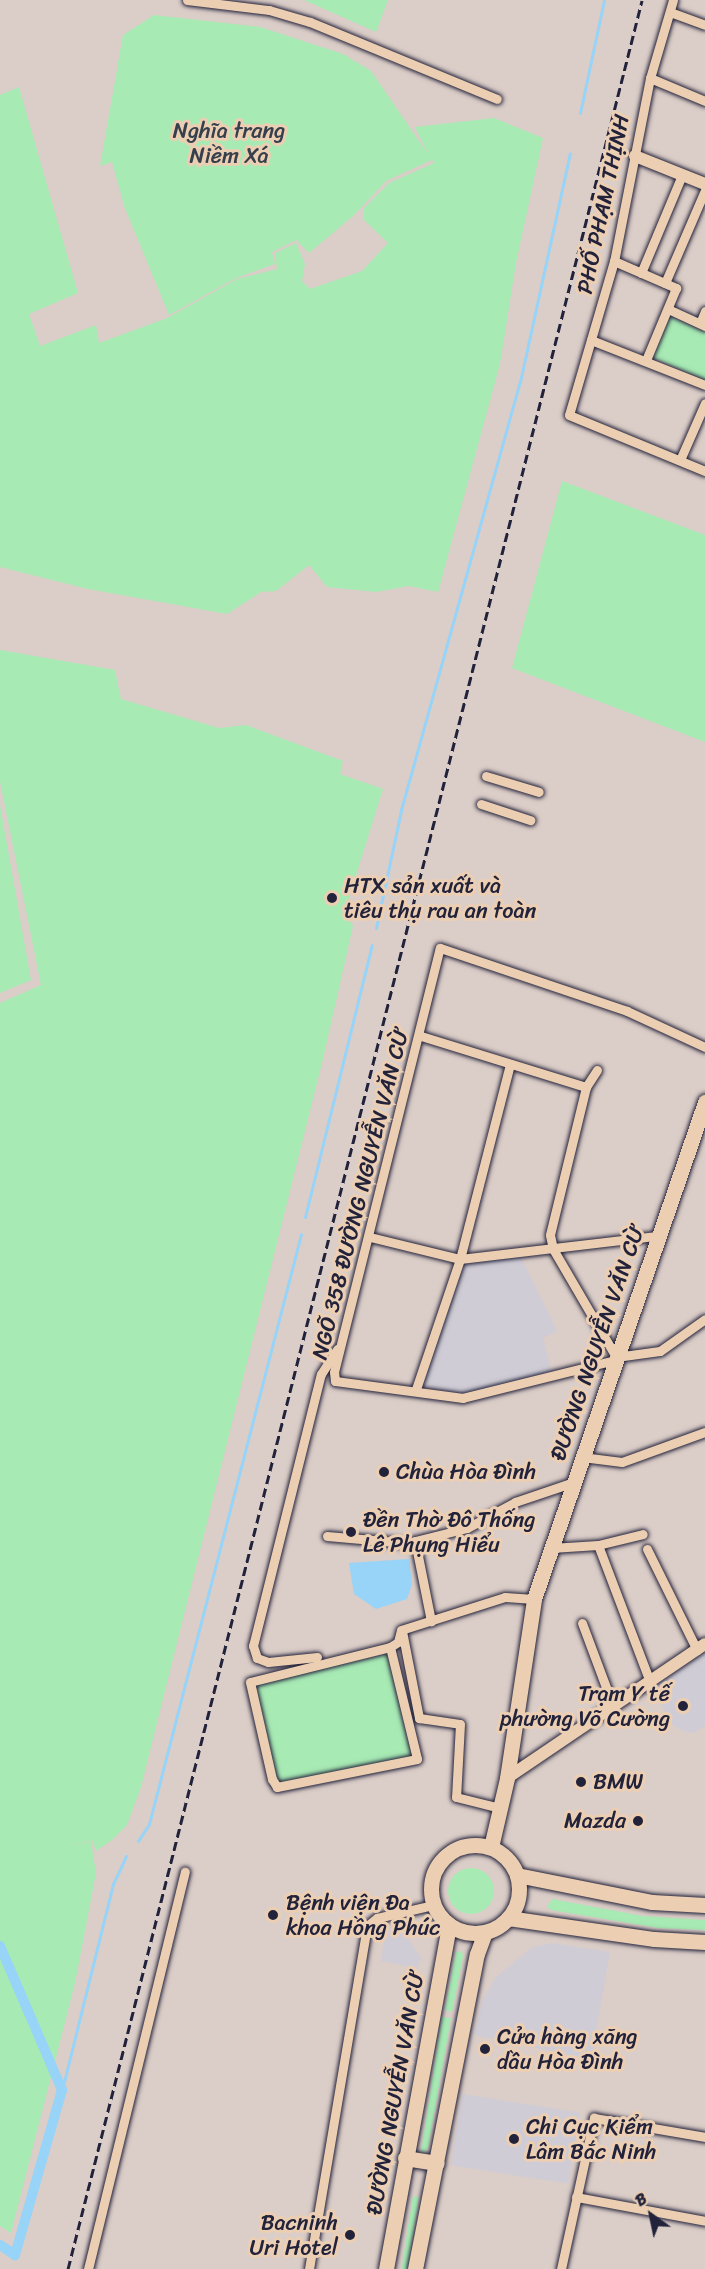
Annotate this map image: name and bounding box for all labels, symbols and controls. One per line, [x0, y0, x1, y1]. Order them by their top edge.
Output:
street label: PHỐ PHẠM THỊNH [571, 112, 635, 296]
park label: Nghĩa trang Niềm Xá [172, 117, 286, 168]
place label: HTX sản xuất và tiêu thụ rau an toàn [344, 872, 537, 924]
marker: HTX sản xuất và tiêu thụ rau an toàn [325, 891, 339, 905]
street label: NGÕ 358 ĐƯỜNG NGUYỄN VĂN CỪ [306, 1027, 414, 1361]
street label: ĐƯỜNG NGUYỄN VĂN CỪ [545, 1224, 649, 1462]
place label: Chùa Hòa Đình [396, 1459, 536, 1485]
marker: Chùa Hòa Đình [377, 1465, 391, 1479]
place label: Đền Thờ Đô Thống Lê Phụng Hiểu [363, 1506, 535, 1558]
marker: Đền Thờ Đô Thống Lê Phụng Hiểu [344, 1525, 358, 1539]
place label: Trạm Y tế phường Võ Cường [500, 1680, 670, 1732]
marker: Trạm Y tế phường Võ Cường [674, 1697, 692, 1715]
place label: BMW [593, 1769, 643, 1795]
marker: BMW [574, 1775, 588, 1789]
place label: Mazda [564, 1808, 626, 1834]
marker: Mazda [631, 1814, 645, 1828]
place label: Bệnh viện Đa khoa Hồng Phúc [286, 1889, 440, 1940]
marker: Bệnh viện Đa khoa Hồng Phúc [264, 1906, 282, 1924]
street label: ĐƯỜNG NGUYỄN VĂN CỪ [361, 1971, 429, 2215]
place label: Cửa hàng xăng dầu Hòa Đình [497, 2023, 638, 2074]
marker: Cửa hàng xăng dầu Hòa Đình [478, 2042, 492, 2056]
place label: Chi Cục Kiểm Lâm Bắc Ninh [526, 2113, 656, 2164]
marker: Chi Cục Kiểm Lâm Bắc Ninh [507, 2132, 521, 2146]
north arrow [621, 2185, 681, 2245]
text: B [629, 2185, 653, 2214]
place label: Bacninh Uri Hotel [249, 2209, 338, 2260]
marker: Bacninh Uri Hotel [343, 2228, 357, 2242]

